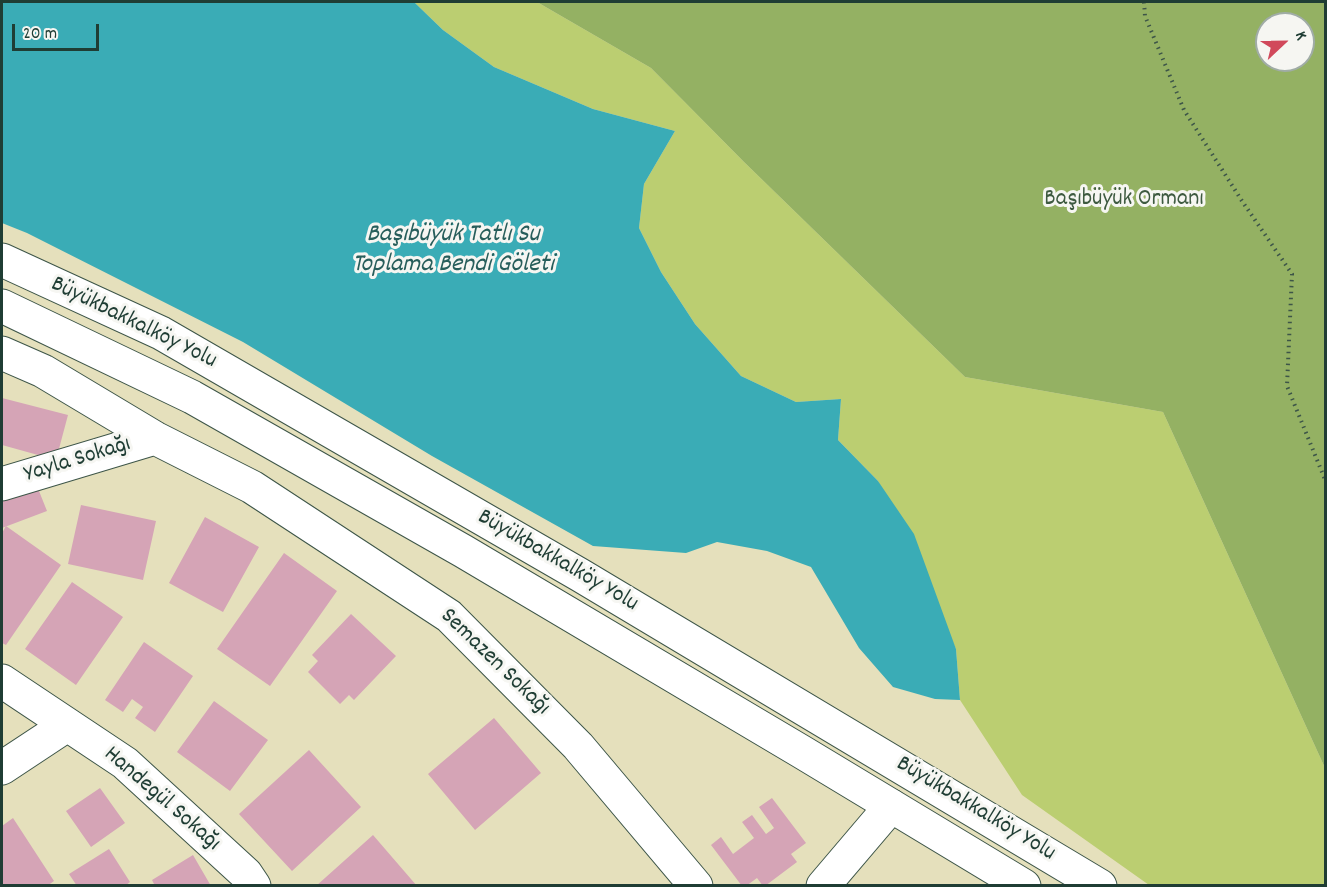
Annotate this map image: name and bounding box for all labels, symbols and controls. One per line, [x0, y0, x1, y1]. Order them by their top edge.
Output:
scale bar [15, 12, 102, 50]
north arrow [1255, 12, 1315, 72]
text: 20 m [23, 22, 57, 47]
text: K [1288, 28, 1312, 44]
park label: Başıbüyük Ormanı [1044, 187, 1204, 215]
water label: Başıbüyük Tatlı Su Toplama Bendi Göleti [352, 220, 554, 282]
street label: Büyükbakkalköy Yolu [45, 271, 221, 377]
street label: Yayla Sokağı [21, 431, 135, 491]
street label: Büyükbakkalköy Yolu [471, 504, 643, 620]
street label: Semazen Sokağı [433, 603, 555, 723]
street label: Handegül Sokağı [97, 741, 225, 859]
street label: Büyükbakkalköy Yolu [890, 751, 1060, 869]

